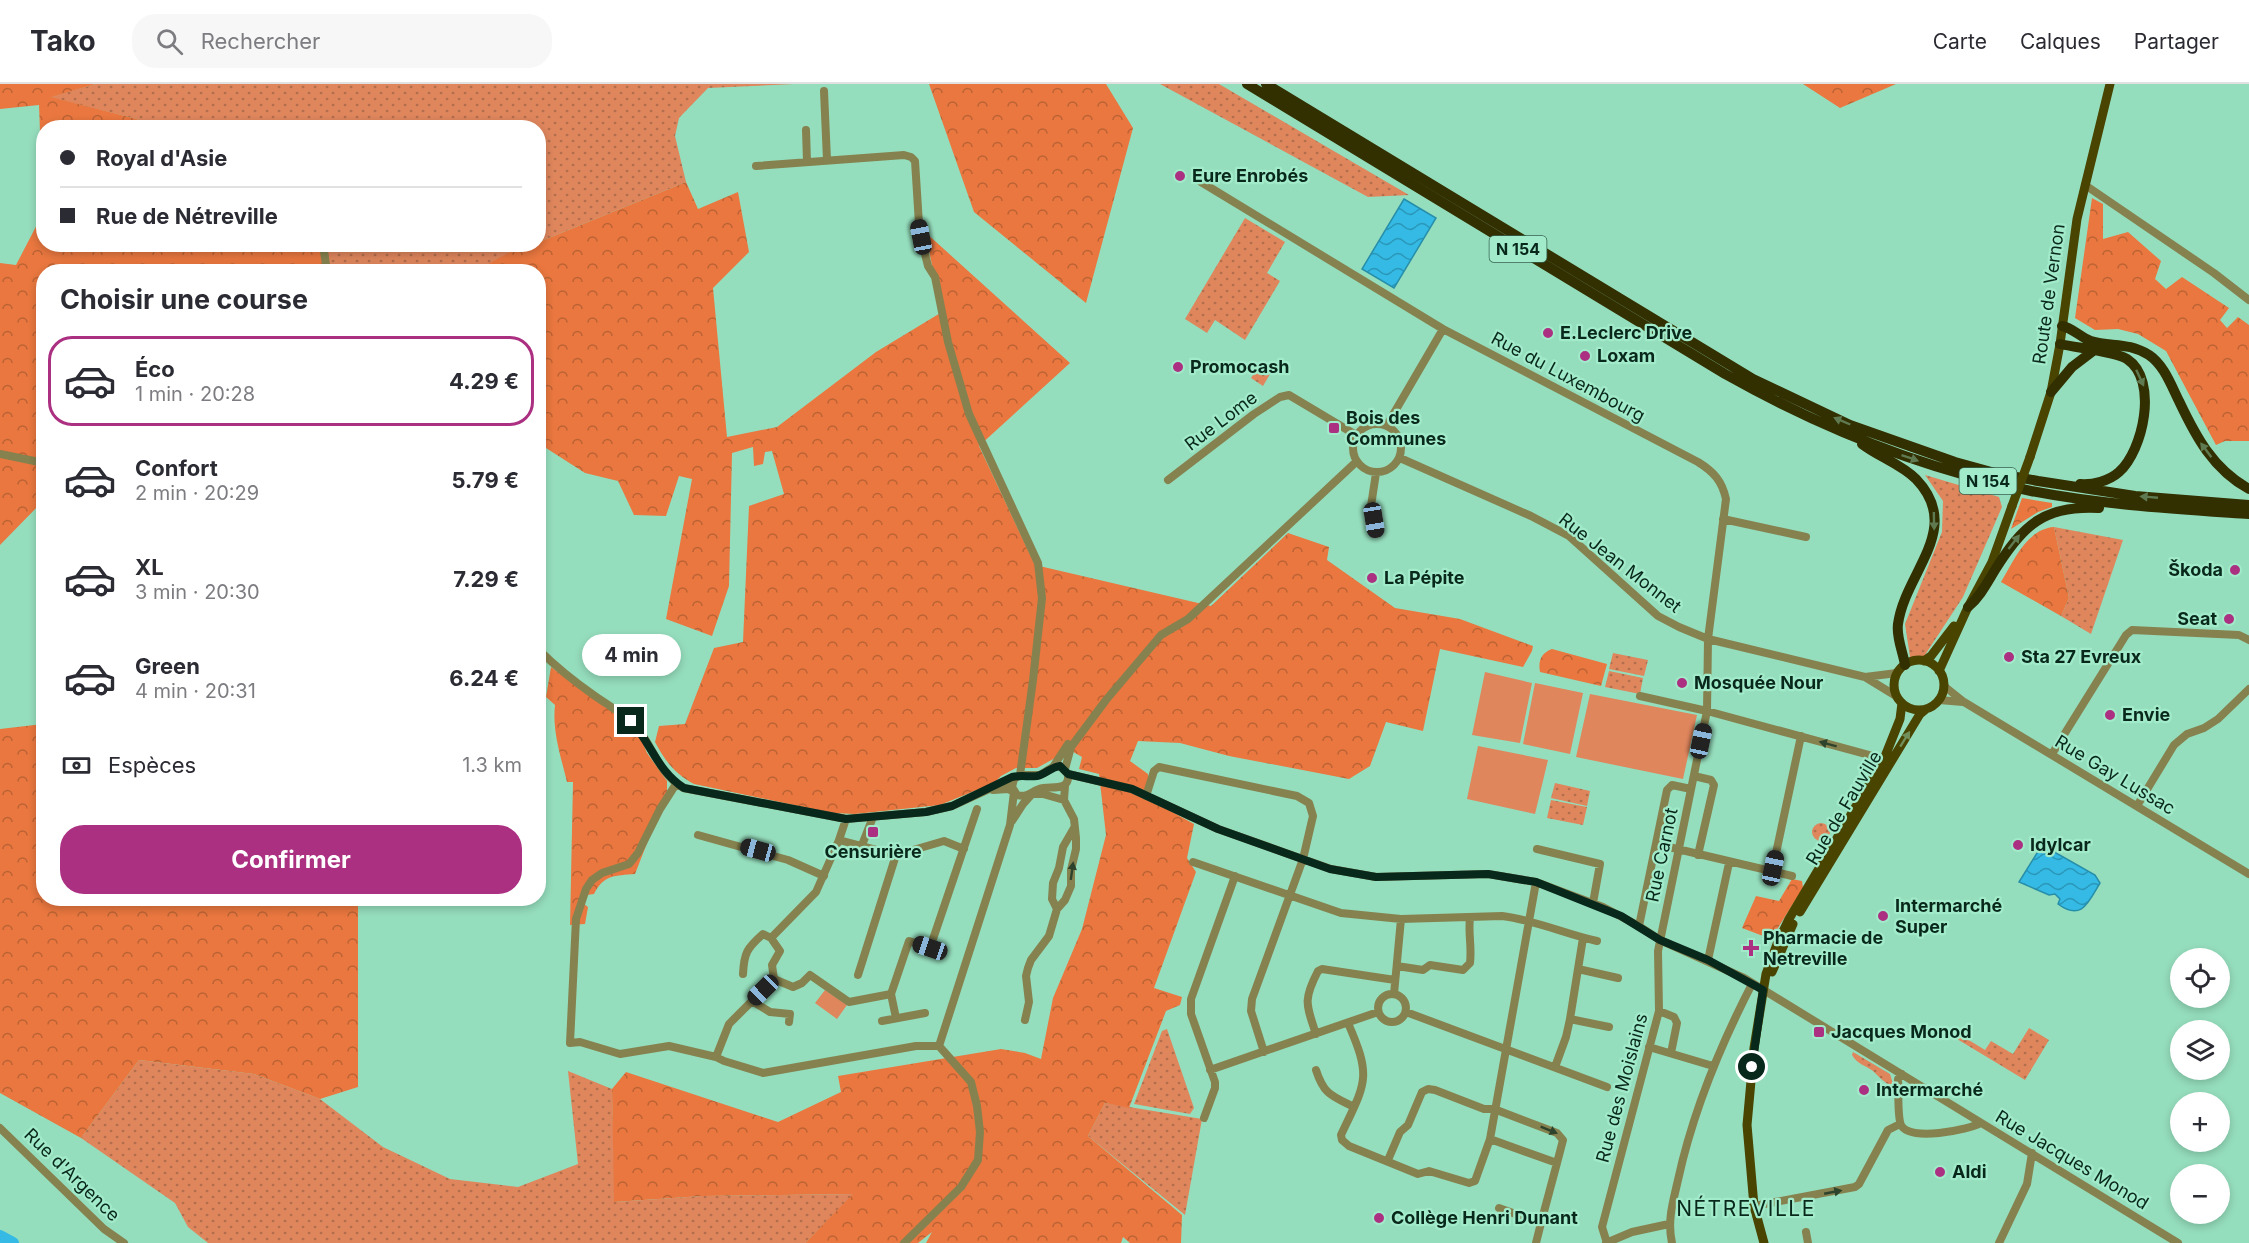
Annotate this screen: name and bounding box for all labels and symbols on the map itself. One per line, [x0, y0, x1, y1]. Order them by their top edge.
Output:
place label: Eure Enrobés [1192, 165, 1308, 186]
marker: Eure Enrobés [1173, 169, 1187, 183]
car [909, 218, 933, 256]
street label: Route de Vernon [2028, 222, 2069, 366]
road number: N 154 [1490, 236, 1546, 262]
place label: E.Leclerc Drive [1560, 322, 1693, 343]
marker: E.Leclerc Drive [1541, 326, 1555, 340]
street label: Rue du Luxembourg [1488, 327, 1649, 426]
place label: Loxam [1597, 345, 1655, 366]
marker: Loxam [1578, 349, 1592, 363]
place label: Promocash [1190, 356, 1290, 377]
marker: Promocash [1171, 360, 1185, 374]
one-way arrow [2135, 369, 2145, 387]
street label: Rue Lome [1180, 387, 1261, 455]
place label: Bois des Communes [1346, 407, 1446, 449]
one-way arrow [1832, 416, 1850, 426]
marker: Bois des Communes [1327, 421, 1341, 435]
one-way arrow [2200, 443, 2212, 459]
one-way arrow [1901, 453, 1919, 463]
road number: N 154 [1960, 468, 2016, 494]
one-way arrow [2139, 492, 2158, 502]
car [1362, 501, 1386, 539]
street label: Rue Jean Monnet [1555, 508, 1686, 617]
one-way arrow [1930, 512, 1939, 531]
one-way arrow [2007, 535, 2019, 550]
place label: Škoda [2168, 559, 2223, 580]
marker: Škoda [2228, 563, 2242, 577]
place label: La Pépite [1384, 567, 1465, 588]
marker: La Pépite [1365, 571, 1379, 585]
place label: Seat [2177, 608, 2217, 629]
marker: Seat [2222, 612, 2236, 626]
callout: 4 min [582, 634, 680, 676]
place label: Sta 27 Evreux [2021, 646, 2142, 667]
marker: Sta 27 Evreux [2002, 650, 2016, 664]
place label: Mosquée Nour [1694, 672, 1823, 693]
marker: Mosquée Nour [1675, 676, 1689, 690]
place label: Envie [2122, 704, 2171, 725]
route end [617, 707, 644, 734]
marker: Envie [2103, 708, 2117, 722]
car [1688, 722, 1714, 760]
one-way arrow [1900, 730, 1911, 747]
street label: Rue Gay Lussac [2051, 730, 2179, 819]
one-way arrow [1819, 738, 1837, 748]
street label: Rue de Fauville [1801, 747, 1886, 868]
street label: Rue Carnot [1641, 806, 1682, 904]
marker: Censurière [866, 825, 880, 839]
place label: Idylcar [2030, 834, 2091, 855]
car [738, 837, 778, 863]
marker: Idylcar [2011, 838, 2025, 852]
place label: Censurière [824, 841, 922, 862]
car [1760, 849, 1786, 887]
one-way arrow [1067, 861, 1076, 880]
place label: Intermarché Super [1895, 895, 2002, 937]
marker: Intermarché Super [1876, 909, 1890, 923]
place label: Pharmacie de Netreville [1763, 927, 1883, 969]
car [910, 934, 950, 962]
marker: Pharmacie de Netreville [1744, 941, 1758, 955]
car [744, 971, 782, 1009]
street label: Rue des Moislains [1591, 1011, 1652, 1165]
place label: Jacques Monod [1831, 1021, 1972, 1042]
marker: Jacques Monod [1812, 1025, 1826, 1039]
route start [1738, 1053, 1765, 1080]
place label: Intermarché [1876, 1079, 1983, 1100]
marker: Intermarché [1857, 1083, 1871, 1097]
street label: Rue Jacques Monod [1992, 1106, 2153, 1214]
street label: Rue d'Argence [20, 1124, 124, 1225]
one-way arrow [1540, 1126, 1558, 1135]
place label: Aldi [1952, 1161, 1987, 1182]
marker: Aldi [1933, 1165, 1947, 1179]
one-way arrow [1823, 1187, 1842, 1196]
district label: NÉTREVILLE [1676, 1195, 1816, 1221]
place label: Collège Henri Dunant [1391, 1207, 1578, 1228]
marker: Collège Henri Dunant [1372, 1211, 1386, 1225]

